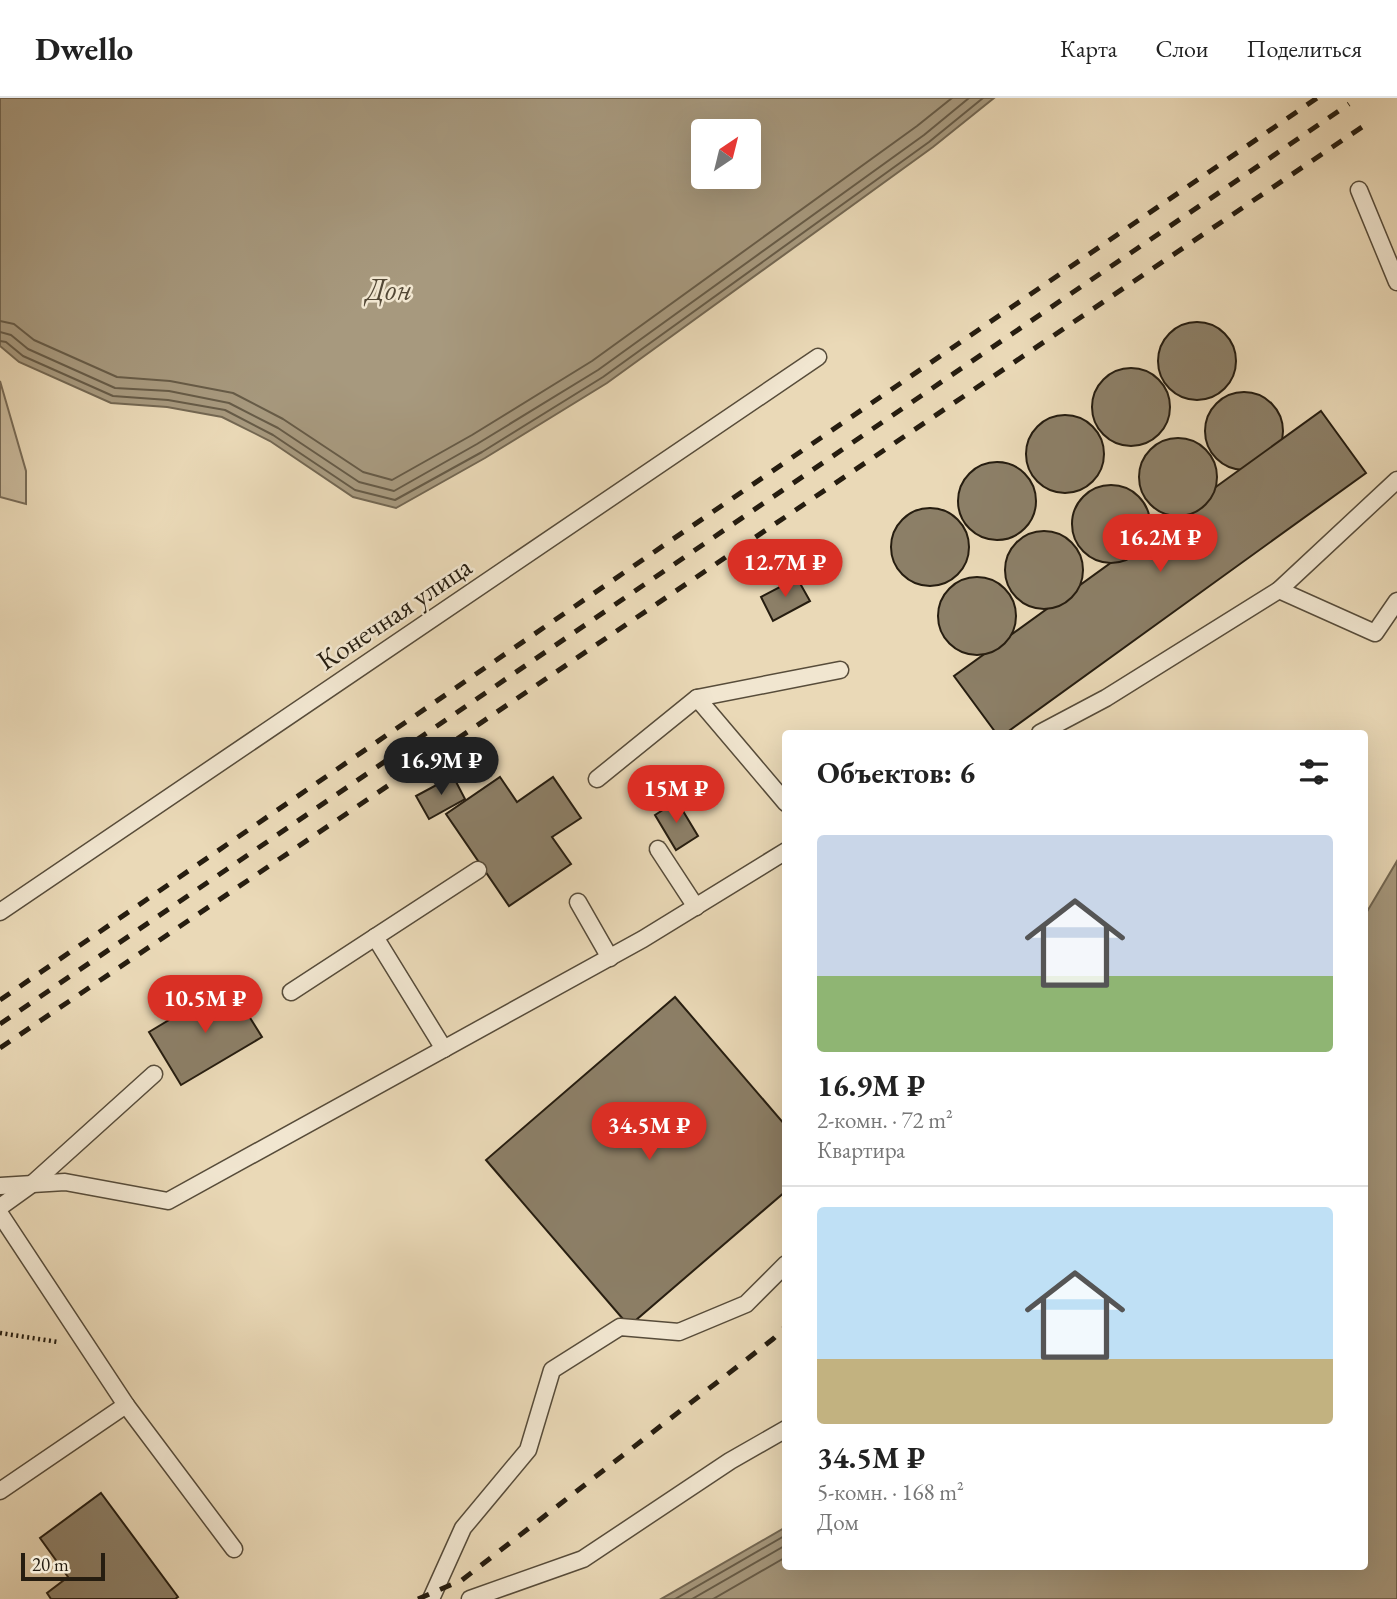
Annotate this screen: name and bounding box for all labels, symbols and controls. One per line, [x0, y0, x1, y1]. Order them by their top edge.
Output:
text: Dwello [35, 27, 133, 70]
text: Карта [1060, 33, 1117, 64]
text: Слои [1155, 33, 1209, 64]
text: Поделиться [1247, 33, 1362, 64]
north arrow [691, 119, 761, 189]
map controls [691, 119, 761, 189]
water label: Дон [364, 270, 412, 309]
pin: 16.2M ₽ [1095, 514, 1225, 574]
text: 16.2M ₽ [1119, 522, 1201, 552]
pin: 12.7M ₽ [720, 540, 850, 599]
text: 12.7M ₽ [744, 547, 826, 577]
street label: Конечная улица [310, 548, 479, 678]
pin: 16.9M ₽ [376, 738, 506, 797]
text: 16.9M ₽ [400, 745, 482, 775]
text: Объектов: 6 [817, 753, 975, 792]
icon: filters [1295, 753, 1333, 791]
pin: 15M ₽ [627, 766, 725, 825]
text: 15M ₽ [643, 773, 709, 803]
icon: home [1012, 880, 1138, 1006]
pin: 10.5M ₽ [140, 976, 270, 1035]
text: 10.5M ₽ [164, 983, 246, 1013]
text: 16.9M ₽ [817, 1066, 925, 1105]
pin: 34.5M ₽ [584, 1102, 714, 1162]
text: 2-комн. · 72 m² [817, 1105, 953, 1135]
text: 34.5M ₽ [608, 1110, 690, 1140]
text: Квартира [817, 1135, 905, 1165]
icon: home [1012, 1252, 1138, 1378]
text: 34.5M ₽ [817, 1438, 925, 1477]
text: 5-комн. · 168 m² [817, 1477, 964, 1507]
text: Дом [817, 1507, 859, 1537]
scale bar [21, 1550, 105, 1582]
text: 20 m [32, 1552, 69, 1577]

